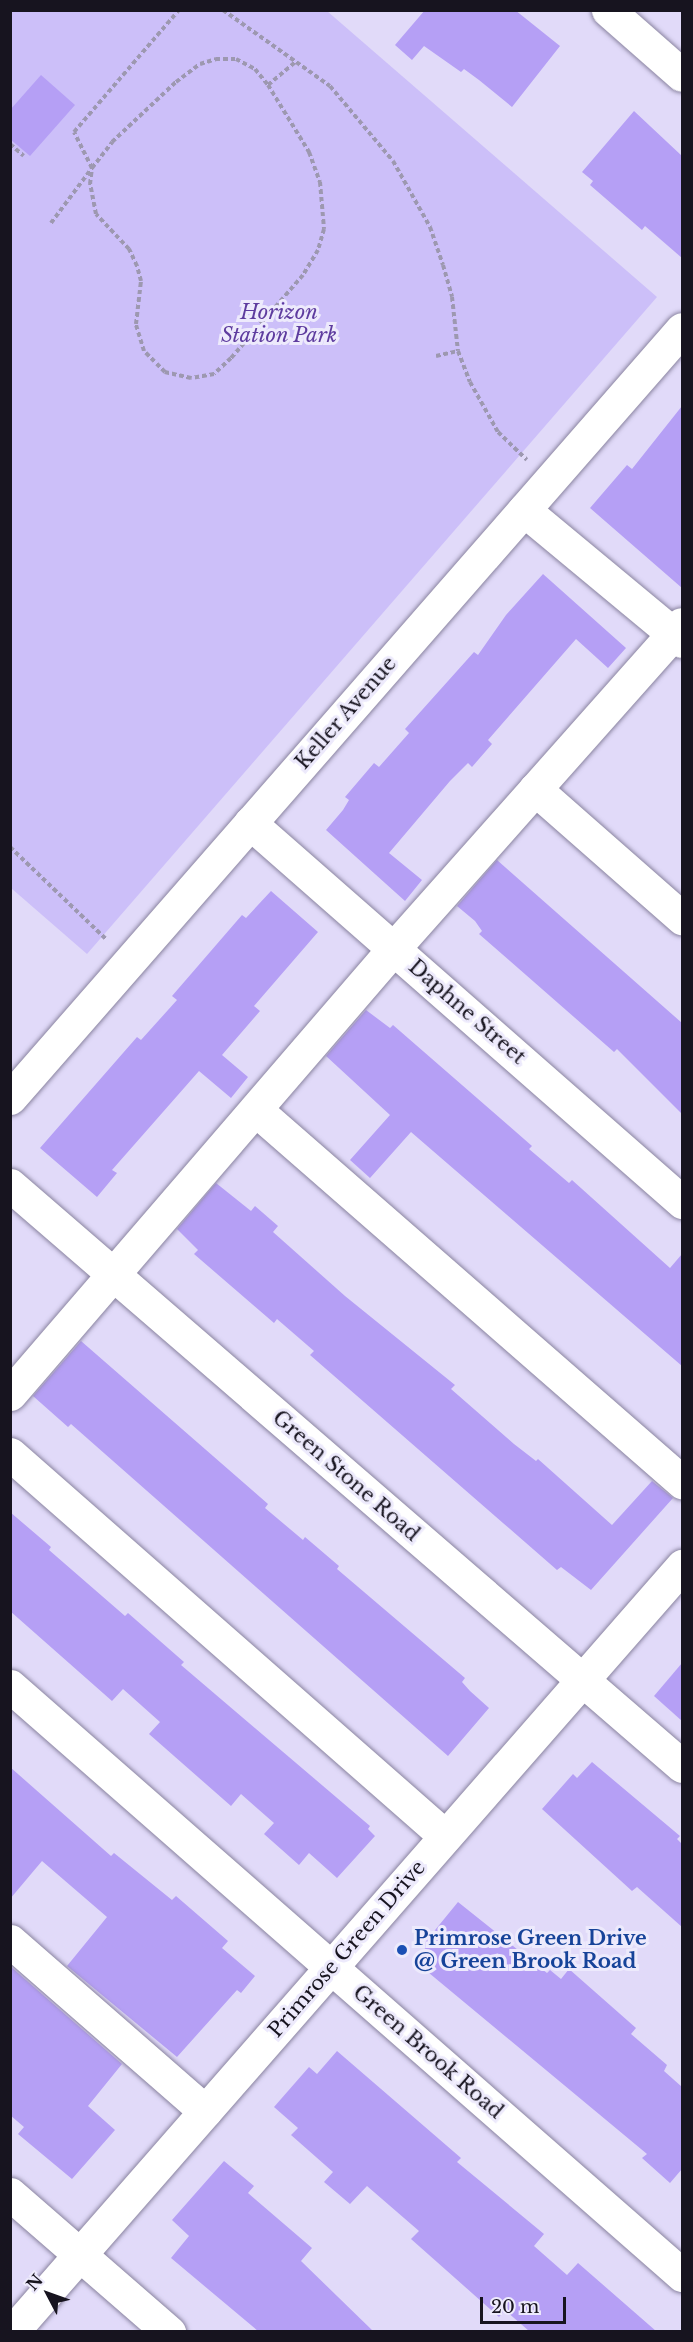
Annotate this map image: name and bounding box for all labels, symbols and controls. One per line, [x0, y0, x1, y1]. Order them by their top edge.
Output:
park label: Horizon Station Park [221, 300, 337, 347]
street label: Keller Avenue [290, 651, 402, 775]
street label: Daphne Street [404, 955, 530, 1069]
street label: Green Stone Road [268, 1406, 424, 1546]
street label: Primrose Green Drive [264, 1856, 430, 2042]
place label: Primrose Green Drive @ Green Brook Road [414, 1926, 647, 1973]
marker: Primrose Green Drive @ Green Brook Road [395, 1943, 409, 1957]
street label: Green Brook Road [348, 1980, 508, 2124]
north arrow [18, 2264, 78, 2324]
text: N [22, 2270, 47, 2294]
scale bar [483, 2285, 568, 2323]
text: 20 m [491, 2296, 539, 2318]

